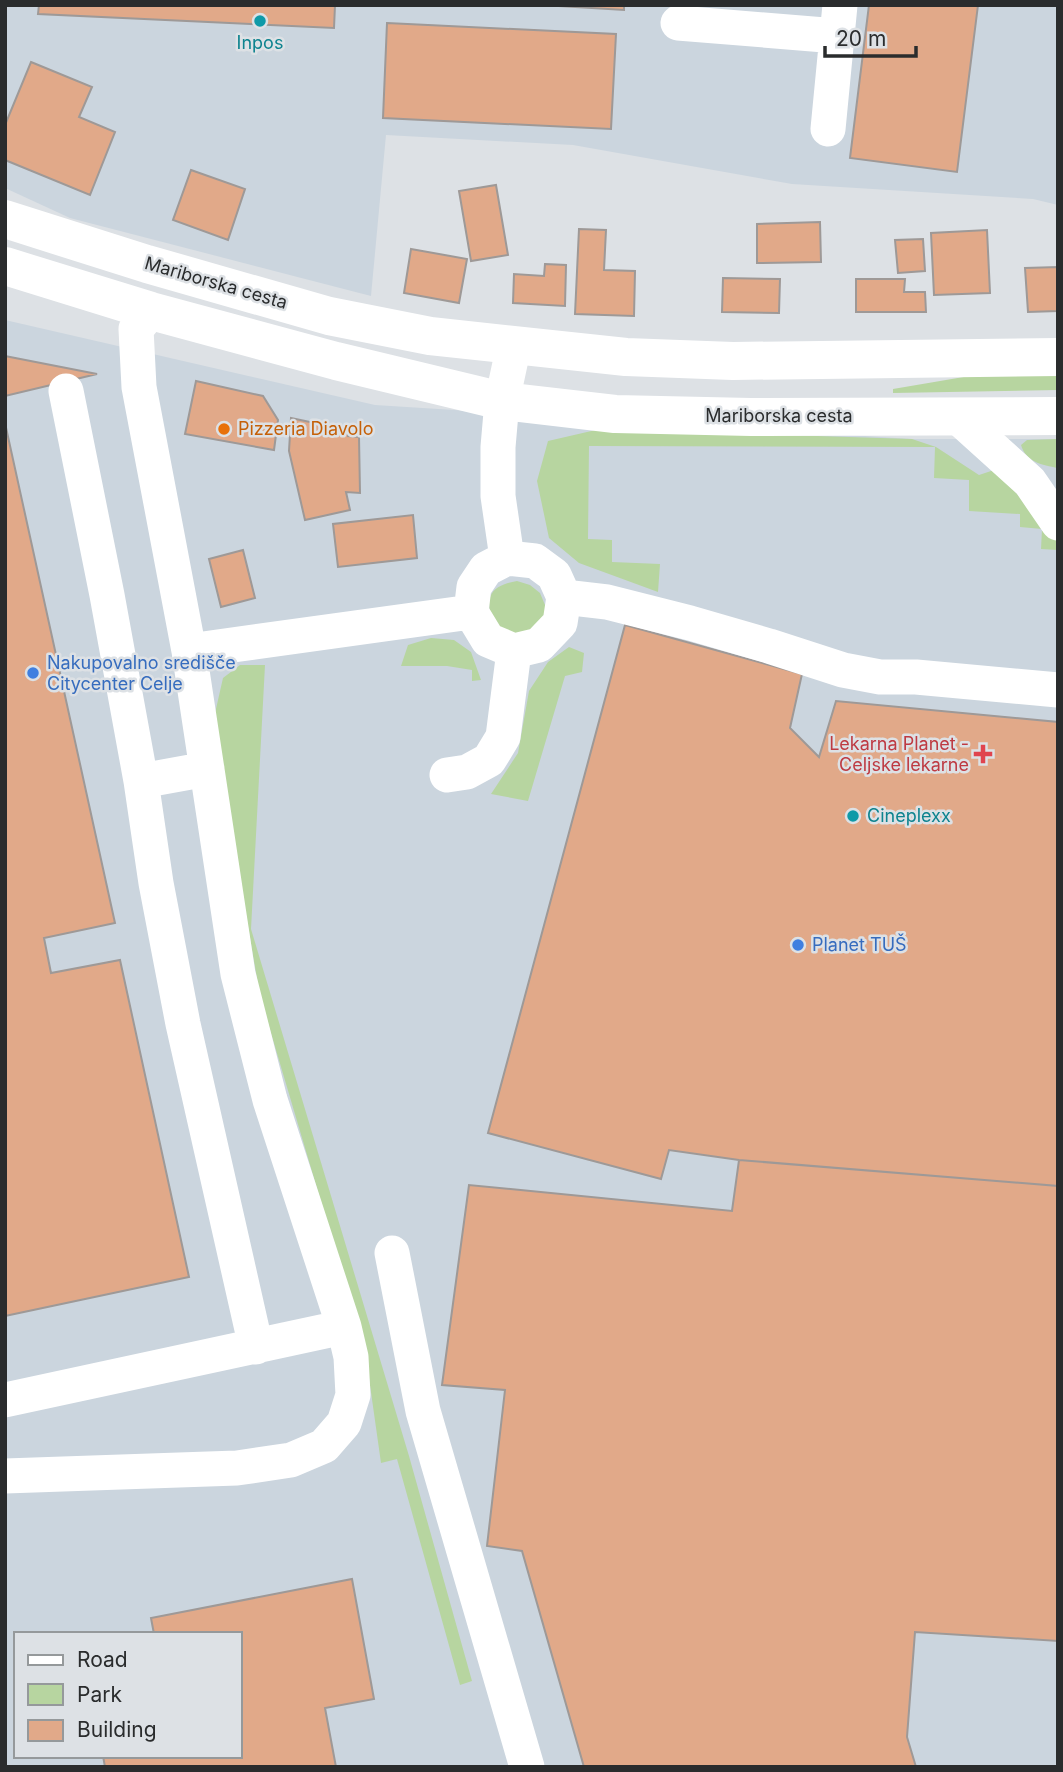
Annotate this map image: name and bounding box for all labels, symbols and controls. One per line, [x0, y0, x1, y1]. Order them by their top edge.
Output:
marker: Inpos [252, 13, 268, 29]
scale bar [825, 14, 916, 58]
text: 20 m [836, 26, 886, 51]
place label: Inpos [237, 32, 283, 53]
street label: Mariborska cesta [142, 252, 290, 313]
street label: Mariborska cesta [705, 405, 853, 426]
place label: Pizzeria Diavolo [238, 418, 373, 439]
marker: Pizzeria Diavolo [216, 421, 232, 437]
place label: Nakupovalno središče Citycenter Celje [47, 652, 236, 694]
marker: Nakupovalno središče Citycenter Celje [25, 665, 41, 681]
place label: Lekarna Planet - Celjske lekarne [829, 733, 969, 775]
marker: Lekarna Planet - Celjske lekarne [975, 746, 991, 762]
place label: Cineplexx [867, 805, 951, 826]
marker: Cineplexx [845, 808, 861, 824]
place label: Planet TUŠ [812, 933, 907, 955]
marker: Planet TUŠ [790, 937, 806, 953]
legend [14, 1632, 242, 1758]
text: Road [77, 1647, 128, 1672]
text: Park [77, 1682, 122, 1707]
text: Building [77, 1717, 157, 1742]

